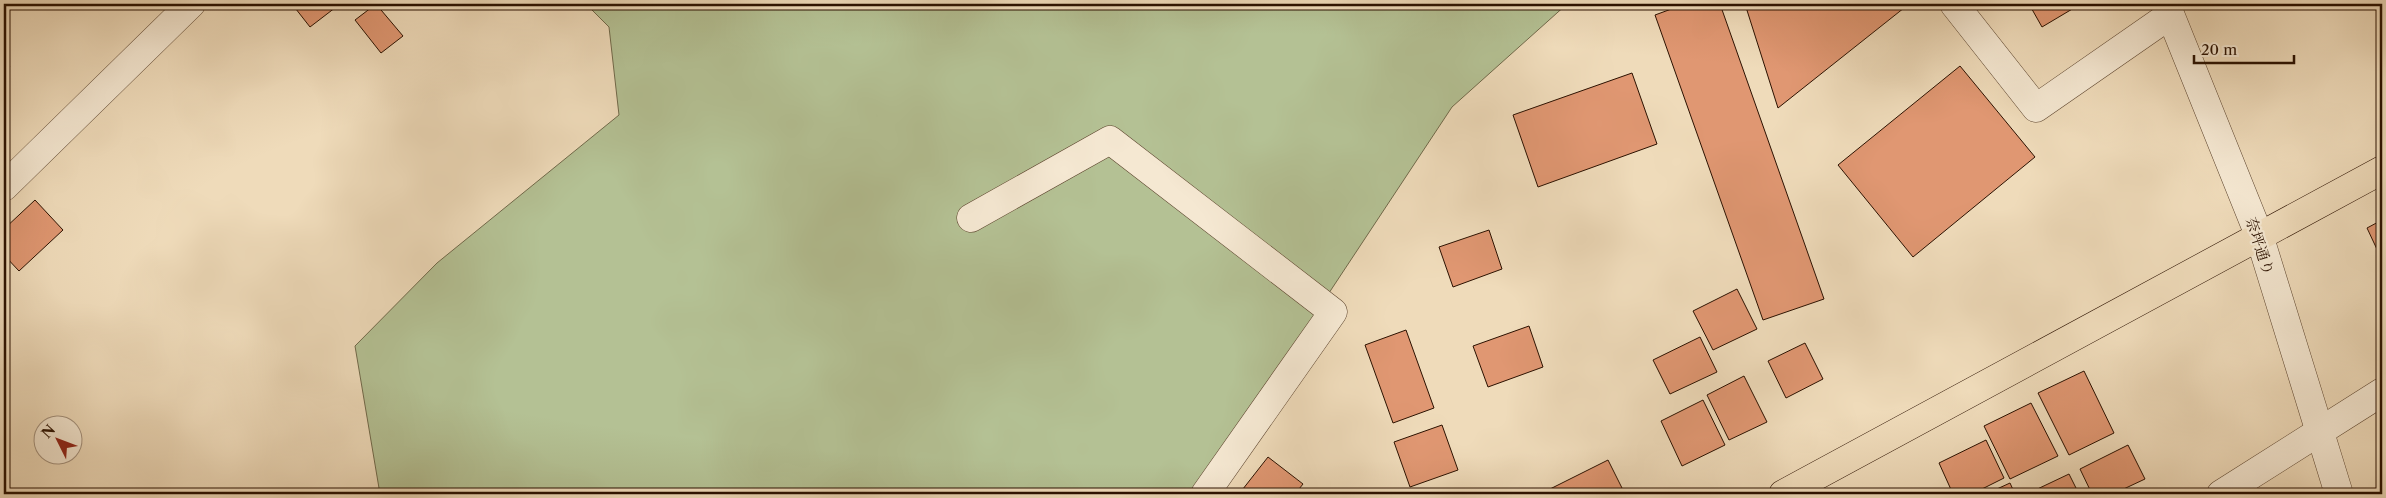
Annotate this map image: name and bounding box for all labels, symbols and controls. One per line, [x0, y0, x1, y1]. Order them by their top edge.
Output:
scale bar [2194, 32, 2294, 64]
text: 20 m [2201, 40, 2237, 59]
street label: 奈坪通り [2242, 215, 2278, 277]
north arrow [32, 416, 82, 466]
text: N [38, 421, 59, 442]

